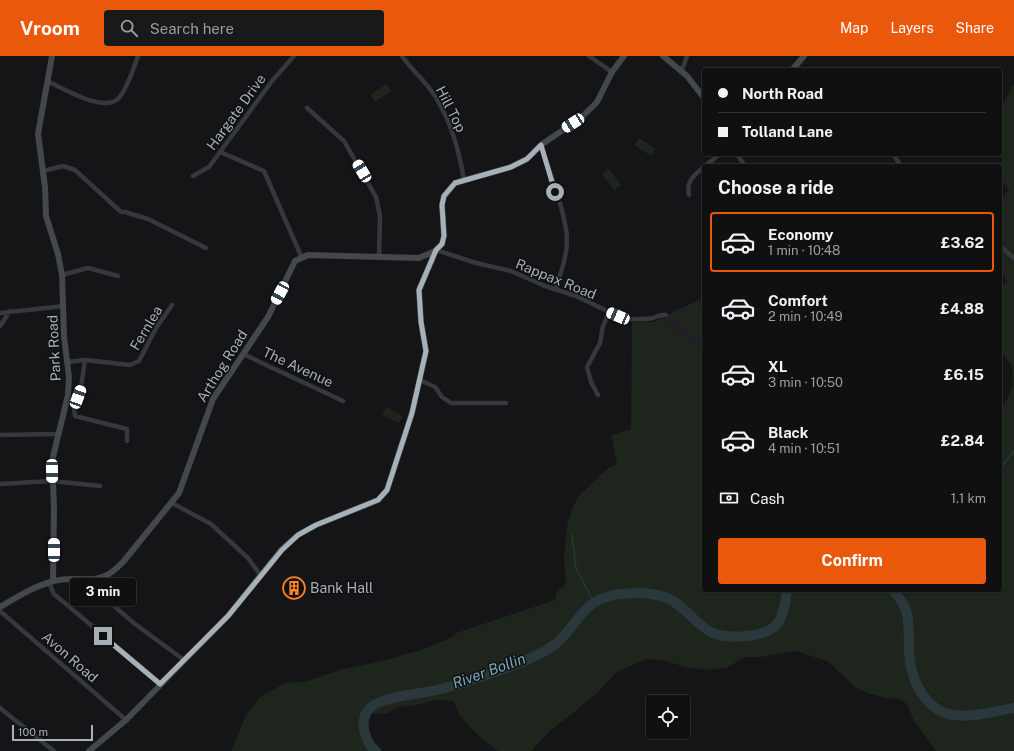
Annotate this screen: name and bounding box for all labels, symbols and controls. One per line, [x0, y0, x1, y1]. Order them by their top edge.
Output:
search box [104, 10, 384, 46]
text: Vroom [20, 17, 80, 39]
icon: search [118, 17, 140, 39]
text: Search here [150, 20, 234, 37]
text: Map [840, 20, 868, 36]
text: Layers [890, 20, 934, 36]
text: Share [956, 20, 994, 36]
street label: Hargate Drive [203, 71, 269, 153]
street label: Hill Top [433, 83, 469, 135]
text: North Road [742, 85, 823, 102]
car [560, 111, 586, 135]
text: Tolland Lane [742, 123, 833, 140]
car [351, 158, 373, 184]
text: Choose a ride [718, 177, 834, 198]
route start [546, 183, 564, 201]
icon: car [720, 224, 756, 260]
text: Economy [768, 226, 833, 243]
text: £3.62 [941, 234, 984, 251]
text: 1 min · 10:48 [768, 243, 840, 258]
street label: Rappax Road [513, 256, 599, 302]
car [269, 280, 291, 306]
icon: car [720, 290, 756, 326]
text: Comfort [768, 292, 828, 309]
text: £4.88 [940, 300, 984, 317]
street label: Fernlea [127, 303, 165, 353]
car [605, 306, 631, 326]
text: 2 min · 10:49 [768, 309, 843, 324]
street label: Park Road [44, 314, 64, 382]
street label: Arthog Road [194, 327, 250, 405]
street label: The Avenue [260, 344, 336, 390]
icon: car [720, 356, 756, 392]
text: XL [768, 358, 787, 375]
text: £6.15 [944, 366, 984, 383]
text: 3 min · 10:50 [768, 375, 843, 390]
car [68, 384, 88, 410]
icon: car [720, 422, 756, 458]
text: Black [768, 424, 808, 441]
text: £2.84 [941, 432, 984, 449]
text: 4 min · 10:51 [768, 441, 840, 456]
car [46, 459, 58, 483]
icon: cash [718, 487, 740, 509]
text: Cash [750, 490, 785, 507]
text: 1.1 km [951, 491, 986, 506]
car [48, 538, 60, 562]
button: Confirm [718, 538, 986, 584]
building icon: Bank Hall [281, 575, 307, 601]
callout: 3 min [70, 578, 136, 606]
place label: Bank Hall [310, 580, 373, 596]
text: 3 min [86, 584, 120, 599]
route end [94, 627, 112, 645]
street label: Avon Road [39, 628, 101, 686]
water label: River Bollin [450, 649, 528, 692]
map controls [646, 695, 690, 739]
button: locate [646, 695, 690, 739]
scale bar [12, 723, 93, 742]
text: 100 m [18, 726, 48, 738]

